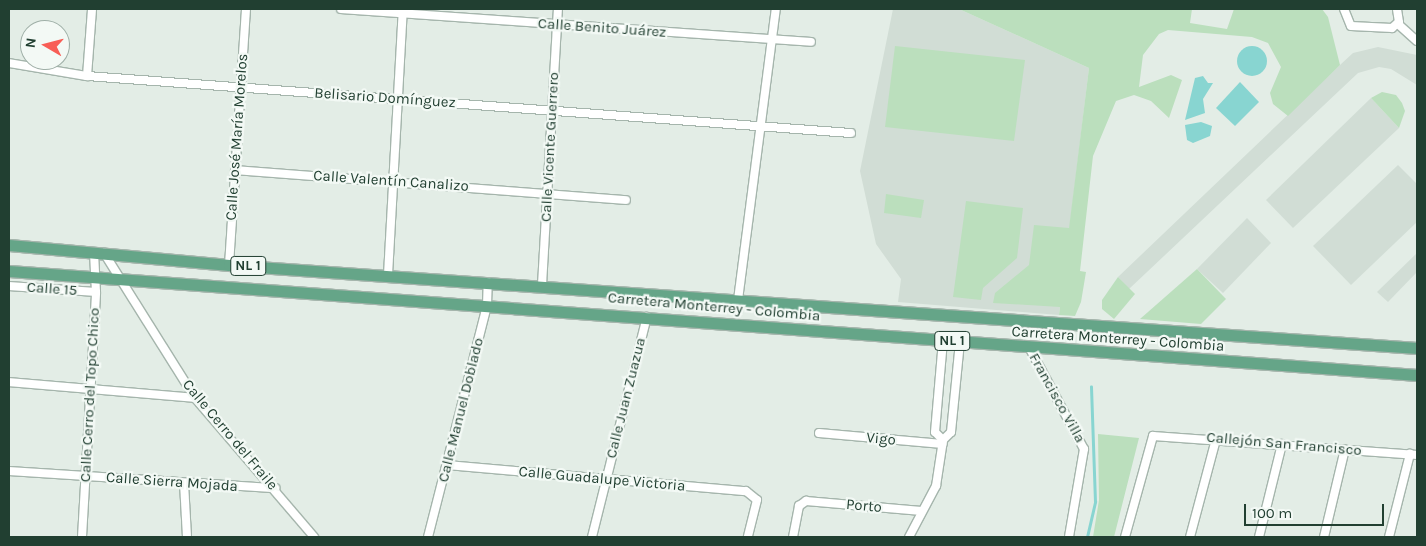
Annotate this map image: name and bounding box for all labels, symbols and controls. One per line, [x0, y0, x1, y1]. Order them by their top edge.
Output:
street label: Calle Benito Juárez [537, 15, 667, 41]
north arrow [20, 20, 70, 70]
text: N [22, 37, 40, 49]
street label: Calle José María Morelos [222, 53, 252, 221]
street label: Calle Vicente Guerrero [537, 72, 563, 222]
street label: Belisario Domínguez [314, 84, 456, 112]
street label: Calle Valentín Canalizo [313, 167, 469, 195]
road number: NL 1 [229, 255, 267, 278]
street label: Calle 15 [26, 278, 78, 300]
street label: Carretera Monterrey - Colombia [607, 289, 821, 325]
street label: Calle Cerro del Topo Chico [76, 307, 104, 483]
street label: Carretera Monterrey - Colombia [1011, 323, 1225, 355]
road number: NL 1 [933, 330, 971, 352]
street label: Calle Manuel Doblado [434, 336, 488, 484]
street label: Calle Juan Zuazua [602, 336, 650, 460]
street label: Francisco Villa [1025, 350, 1089, 446]
street label: Calle Cerro del Fraile [178, 376, 282, 494]
street label: Callejón San Francisco [1206, 428, 1362, 460]
street label: Vigo [865, 429, 897, 449]
street label: Calle Guadalupe Victoria [518, 463, 686, 495]
street label: Calle Sierra Mojada [106, 468, 238, 496]
scale bar [1246, 494, 1386, 526]
street label: Porto [845, 495, 883, 517]
text: 100 m [1252, 504, 1292, 522]

